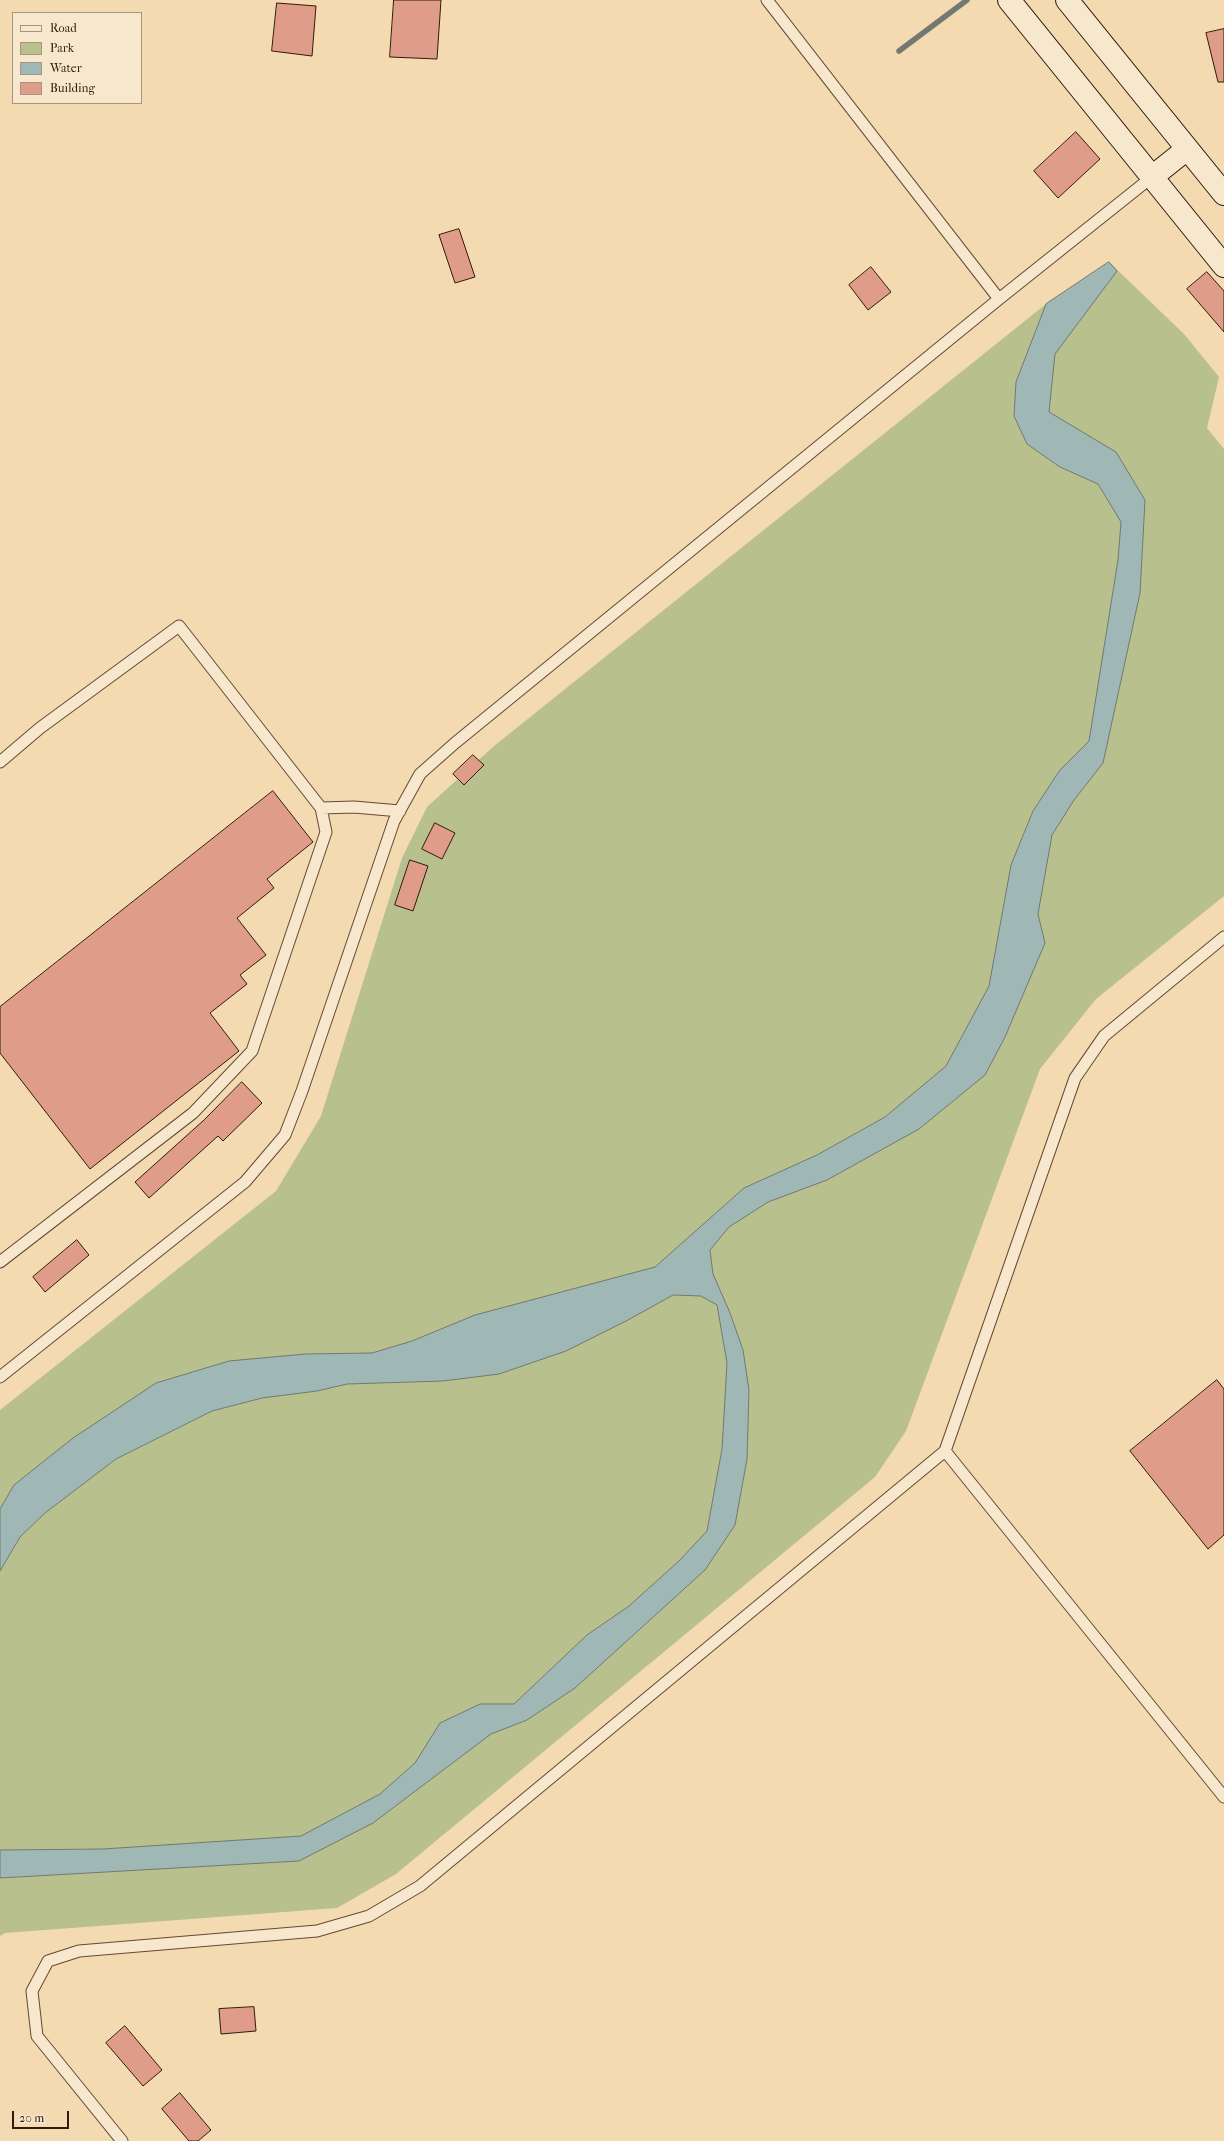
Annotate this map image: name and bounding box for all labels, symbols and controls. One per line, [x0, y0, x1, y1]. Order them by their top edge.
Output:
legend [12, 12, 142, 104]
text: Road [50, 21, 77, 35]
text: Park [50, 41, 74, 55]
text: Water [50, 61, 82, 75]
text: Building [50, 81, 95, 95]
scale bar [14, 2103, 71, 2129]
text: 20 m [19, 2111, 44, 2125]

